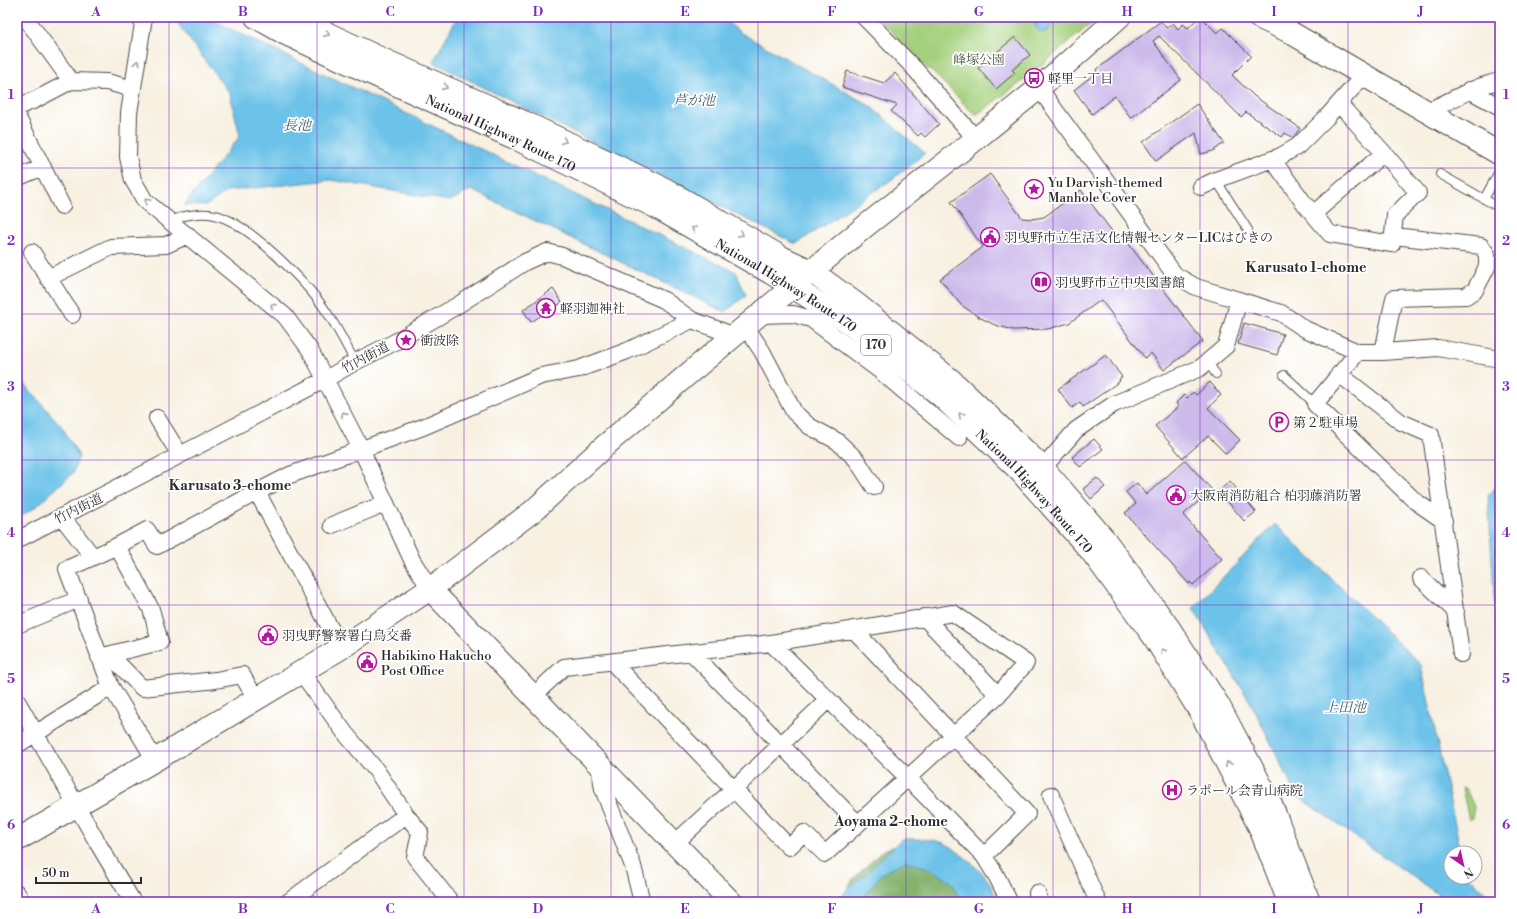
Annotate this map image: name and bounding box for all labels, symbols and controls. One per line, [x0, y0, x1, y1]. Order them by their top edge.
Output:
text: A [90, 4, 101, 20]
text: B [238, 4, 248, 20]
text: C [385, 4, 395, 20]
text: D [533, 4, 543, 20]
text: E [680, 4, 690, 20]
text: F [827, 4, 837, 20]
text: G [974, 4, 985, 20]
text: H [1122, 4, 1133, 20]
text: I [1271, 4, 1277, 20]
text: J [1416, 4, 1424, 20]
one-way arrow [323, 29, 330, 37]
park label: 峰塚公園 [953, 52, 1005, 68]
one-way arrow [132, 60, 141, 66]
bus stop icon: 軽里一丁目 [1023, 67, 1045, 89]
place label: 軽里一丁目 [1048, 71, 1113, 87]
one-way arrow [442, 83, 449, 91]
text: 1 [8, 87, 15, 103]
text: 1 [1503, 87, 1510, 103]
street label: National Highway Route 170 [423, 92, 579, 176]
water label: 芦が池 [673, 92, 717, 110]
water label: 長池 [283, 117, 313, 135]
one-way arrow [559, 136, 567, 144]
place label: Yu Darvish-themed Manhole Cover [1047, 175, 1163, 206]
place icon: Yu Darvish-themed Manhole Cover [1023, 178, 1045, 200]
one-way arrow [145, 198, 152, 206]
one-way arrow [691, 226, 698, 233]
public building icon: 羽曳野市立生活文化情報センターLICはびきの [979, 226, 1001, 248]
one-way arrow [737, 229, 744, 236]
place label: 羽曳野市立生活文化情報センターLICはびきの [1004, 230, 1273, 246]
text: 2 [7, 233, 15, 249]
text: 2 [1502, 233, 1510, 249]
street label: National Highway Route 170 [712, 236, 860, 336]
district label: Karusato 1-chome [1246, 259, 1367, 277]
library icon: 羽曳野市立中央図書館 [1030, 271, 1052, 293]
place label: 羽曳野市立中央図書館 [1055, 275, 1185, 291]
temple icon: 軽羽迦神社 [535, 297, 557, 319]
place label: 軽羽迦神社 [560, 301, 625, 317]
one-way arrow [271, 303, 278, 310]
place icon: 衝波除 [395, 329, 417, 351]
place label: 衝波除 [420, 333, 459, 349]
road number: 170 [861, 335, 891, 355]
street label: 竹内街道 [339, 339, 392, 377]
text: 3 [7, 379, 15, 395]
text: 3 [1502, 379, 1510, 395]
one-way arrow [341, 411, 348, 418]
parking icon: 第２駐車場 [1268, 411, 1290, 433]
one-way arrow [958, 412, 966, 420]
place label: 第２駐車場 [1293, 415, 1358, 431]
street label: National Highway Route 170 [972, 426, 1096, 557]
district label: Karusato 3-chome [169, 477, 292, 495]
public building icon: 大阪南消防組合 柏羽藤消防署 [1165, 484, 1187, 506]
place label: 大阪南消防組合 柏羽藤消防署 [1190, 488, 1362, 504]
street label: 竹内街道 [52, 490, 105, 527]
text: 4 [7, 525, 16, 541]
text: 4 [1502, 525, 1511, 541]
public building icon: 羽曳野警察署白鳥交番 [257, 624, 279, 646]
place label: 羽曳野警察署白鳥交番 [282, 628, 412, 644]
place label: Habikino Hakucho Post Office [381, 648, 492, 679]
one-way arrow [1161, 648, 1168, 655]
public building icon: Habikino Hakucho Post Office [356, 651, 378, 673]
text: 5 [7, 671, 15, 687]
text: 5 [1502, 671, 1510, 687]
water label: 上田池 [1324, 699, 1368, 717]
one-way arrow [1225, 761, 1232, 768]
hospital icon: ラポール会青山病院 [1161, 779, 1183, 801]
place label: ラポール会青山病院 [1186, 783, 1303, 799]
district label: Aoyama 2-chome [833, 813, 948, 831]
text: 6 [7, 817, 15, 833]
text: 6 [1502, 817, 1510, 833]
north arrow [1443, 845, 1483, 885]
scale bar [36, 859, 141, 885]
text: N [1460, 864, 1476, 881]
text: 50 m [42, 866, 70, 881]
text: A [90, 901, 101, 917]
text: B [238, 901, 248, 917]
text: C [385, 901, 395, 917]
text: D [533, 901, 543, 917]
text: E [680, 901, 690, 917]
text: F [827, 901, 837, 917]
text: G [974, 901, 985, 917]
text: H [1122, 901, 1133, 917]
text: I [1271, 901, 1277, 917]
text: J [1416, 901, 1424, 917]

